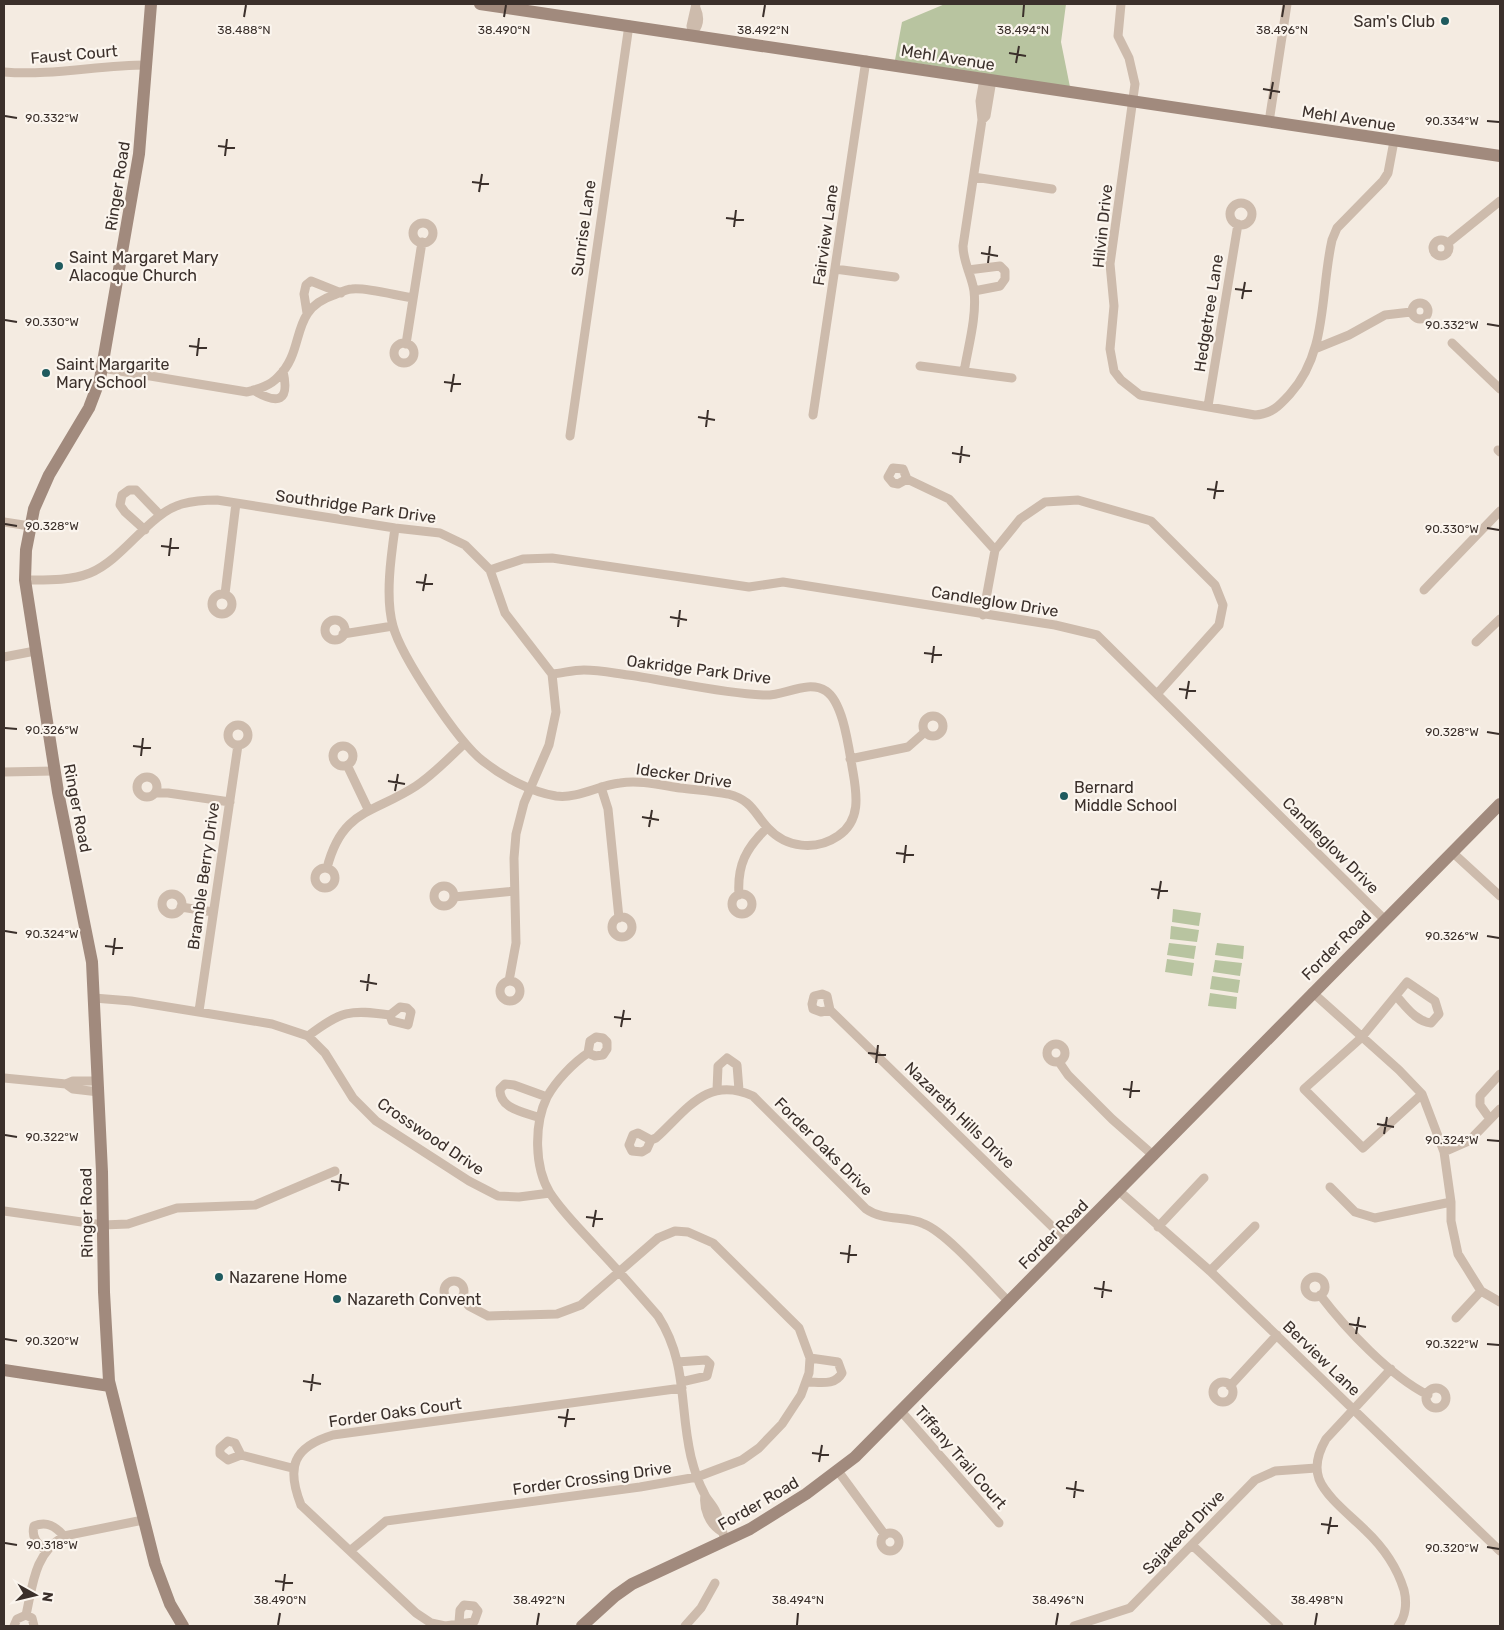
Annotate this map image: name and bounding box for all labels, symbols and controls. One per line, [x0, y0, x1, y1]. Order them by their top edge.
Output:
place label: Sam's Club [1354, 12, 1435, 31]
marker: Sam's Club [1439, 15, 1451, 27]
text: 38.488°N [217, 23, 271, 37]
text: 38.490°N [478, 23, 530, 37]
text: 38.492°N [737, 23, 789, 37]
text: 38.494°N [997, 23, 1049, 37]
text: 38.496°N [1256, 23, 1308, 37]
street label: Faust Court [30, 41, 118, 68]
street label: Mehl Avenue [900, 41, 996, 74]
street label: Mehl Avenue [1301, 102, 1397, 135]
text: 90.332°W [25, 111, 79, 125]
text: 90.334°W [1425, 114, 1479, 128]
street label: Ringer Road [101, 140, 134, 232]
street label: Sunrise Lane [567, 179, 600, 277]
street label: Fairview Lane [809, 183, 842, 287]
street label: Hilvin Drive [1089, 183, 1116, 269]
place label: Saint Margaret Mary Alacoque Church [69, 248, 219, 285]
street label: Hedgetree Lane [1190, 253, 1227, 373]
marker: Saint Margaret Mary Alacoque Church [53, 260, 65, 272]
text: 90.330°W [25, 315, 79, 329]
text: 90.332°W [1425, 318, 1479, 332]
place label: Saint Margarite Mary School [56, 355, 169, 392]
marker: Saint Margarite Mary School [40, 367, 52, 379]
street label: Southridge Park Drive [274, 486, 438, 527]
text: 90.328°W [25, 519, 79, 533]
text: 90.330°W [1425, 522, 1479, 536]
street label: Candleglow Drive [930, 582, 1060, 621]
street label: Oakridge Park Drive [626, 651, 772, 688]
text: 90.326°W [25, 723, 79, 737]
text: 90.328°W [1425, 725, 1479, 739]
street label: Idecker Drive [635, 759, 733, 792]
street label: Ringer Road [60, 762, 95, 854]
place label: Bernard Middle School [1074, 778, 1177, 815]
marker: Bernard Middle School [1058, 790, 1070, 802]
street label: Candleglow Drive [1278, 793, 1383, 898]
street label: Bramble Berry Drive [184, 801, 223, 951]
street label: Forder Road [1298, 907, 1375, 984]
text: 90.324°W [25, 927, 79, 941]
text: 90.326°W [1425, 929, 1479, 943]
street label: Nazareth Hills Drive [901, 1058, 1019, 1173]
street label: Forder Oaks Drive [771, 1093, 877, 1199]
street label: Crosswood Drive [374, 1094, 488, 1179]
text: 90.322°W [25, 1130, 79, 1144]
text: 90.324°W [1425, 1133, 1479, 1147]
street label: Ringer Road [76, 1168, 97, 1258]
street label: Forder Road [1015, 1196, 1092, 1273]
place label: Nazarene Home [229, 1268, 347, 1287]
marker: Nazarene Home [213, 1271, 225, 1283]
place label: Nazareth Convent [347, 1290, 481, 1309]
marker: Nazareth Convent [331, 1293, 343, 1305]
street label: Berview Lane [1279, 1317, 1364, 1400]
text: 90.320°W [25, 1334, 79, 1348]
text: 90.322°W [1425, 1337, 1479, 1351]
street label: Forder Oaks Court [327, 1394, 463, 1431]
street label: Tiffany Trail Court [911, 1402, 1011, 1513]
street label: Forder Crossing Drive [512, 1458, 673, 1499]
street label: Forder Road [714, 1473, 802, 1534]
street label: Sajakeed Drive [1138, 1486, 1228, 1578]
text: 90.318°W [26, 1538, 78, 1552]
text: 90.320°W [1425, 1541, 1479, 1555]
north arrow [10, 1570, 60, 1620]
text: N [38, 1591, 56, 1603]
text: 38.490°N [254, 1593, 306, 1607]
text: 38.492°N [513, 1593, 565, 1607]
text: 38.494°N [772, 1593, 824, 1607]
text: 38.496°N [1032, 1593, 1084, 1607]
text: 38.498°N [1291, 1593, 1343, 1607]

